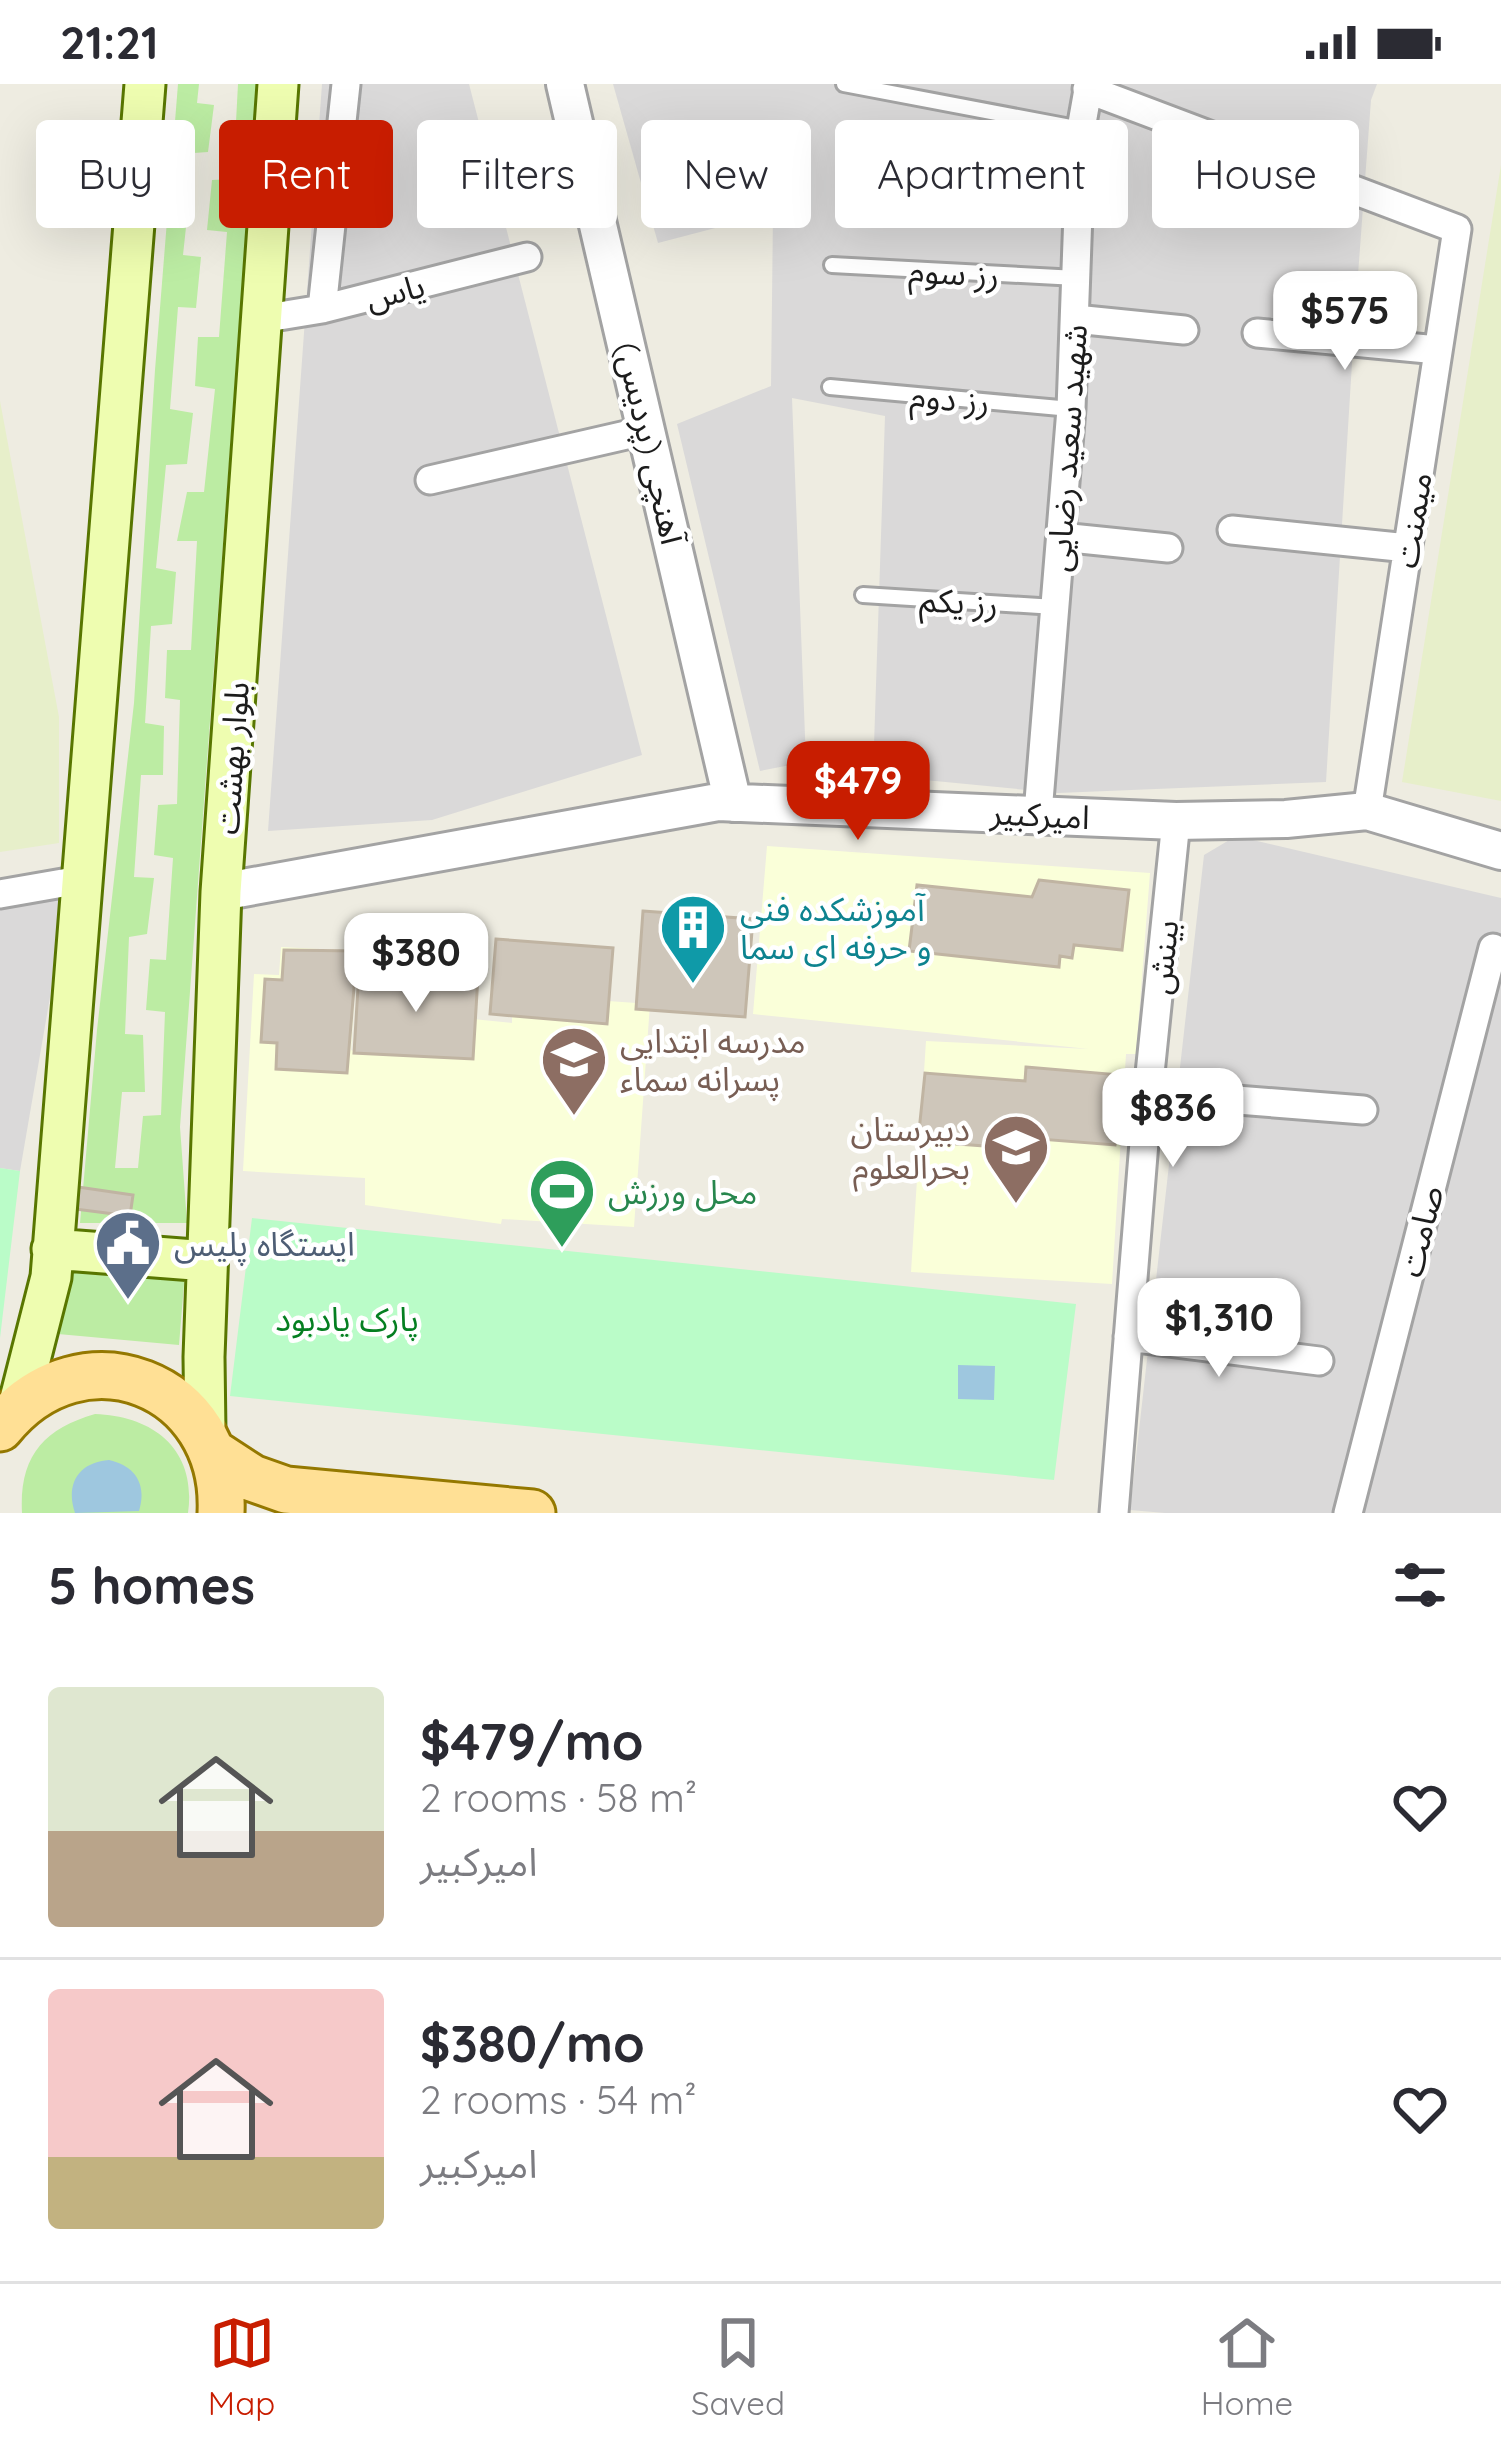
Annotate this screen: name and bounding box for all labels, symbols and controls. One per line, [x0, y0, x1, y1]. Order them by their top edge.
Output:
text: 21:21 [60, 14, 159, 70]
chip: Buy [36, 120, 195, 228]
chip: Rent [219, 120, 393, 228]
chip: Filters [417, 120, 617, 228]
chip: New [641, 120, 811, 228]
chip: Apartment [835, 120, 1128, 228]
chip: House [1152, 120, 1359, 228]
street label: رز سوم [907, 249, 1000, 300]
street label: یاس [361, 264, 429, 318]
pin: $575 [1274, 271, 1416, 373]
text: $575 [1300, 285, 1390, 334]
street label: شهید سعید رضایی [1037, 323, 1095, 573]
street label: آهنچی (پردیس) [606, 338, 695, 550]
street label: رز دوم [908, 374, 991, 427]
street label: میمنت [1384, 469, 1440, 571]
street label: رز یکم [918, 578, 1000, 630]
street label: بلوار بهشت [205, 680, 257, 836]
pin: $479 [787, 741, 929, 843]
text: $479 [814, 755, 902, 804]
street label: امیرکبیر [988, 791, 1091, 837]
place label: آموزشکده فنی و حرفه ای سما [740, 888, 932, 967]
building icon: آموزشکده فنی و حرفه ای سما [658, 892, 728, 986]
pin: $380 [345, 913, 487, 1015]
street label: بینش [1138, 918, 1186, 996]
text: $380 [371, 927, 461, 976]
place label: مدرسه ابتدایی پسرانه سماء [620, 1020, 806, 1101]
school or university icon: مدرسه ابتدایی پسرانه سماء [539, 1024, 609, 1118]
pin: $836 [1102, 1068, 1244, 1170]
text: $836 [1129, 1082, 1217, 1131]
place label: دبیرستان بحرالعلوم [851, 1108, 970, 1192]
school or university icon: دبیرستان بحرالعلوم [981, 1112, 1051, 1206]
sports icon: محل ورزش [527, 1156, 597, 1250]
place label: محل ورزش [608, 1171, 757, 1212]
street label: صامت [1389, 1181, 1451, 1281]
public building icon: ایستگاه پلیس [93, 1208, 163, 1302]
place label: ایستگاه پلیس [174, 1223, 355, 1266]
pin: $1,310 [1121, 1278, 1317, 1380]
text: $1,310 [1164, 1292, 1274, 1341]
park label: پارک یادبود [275, 1298, 419, 1341]
icon: filters [1387, 1552, 1453, 1618]
text: 5 homes [48, 1553, 255, 1617]
text: $479/mo [420, 1709, 644, 1773]
icon: home [144, 1735, 288, 1879]
text: 2 rooms · 58 m² [420, 1773, 697, 1822]
icon: heart [1387, 1774, 1453, 1840]
text: امیرکبیر [420, 1837, 538, 1886]
text: $380/mo [420, 2011, 645, 2075]
icon: home [144, 2037, 288, 2181]
text: 2 rooms · 54 m² [420, 2075, 697, 2124]
icon: heart [1387, 2076, 1453, 2142]
text: امیرکبیر [420, 2139, 538, 2188]
tab: Map [208, 2310, 275, 2423]
tab: Saved [691, 2310, 785, 2423]
tab: Home [1201, 2310, 1293, 2423]

